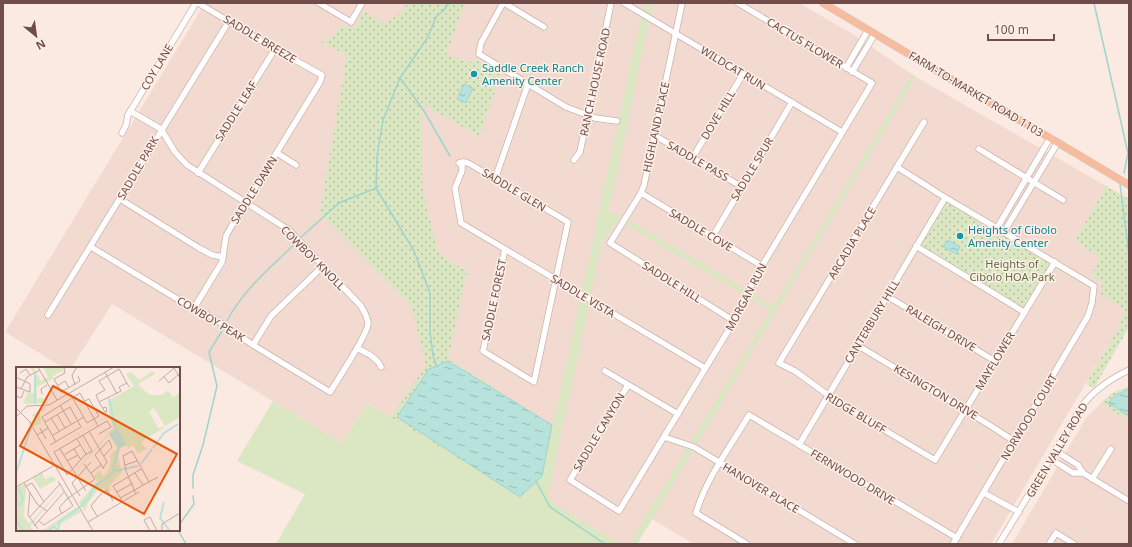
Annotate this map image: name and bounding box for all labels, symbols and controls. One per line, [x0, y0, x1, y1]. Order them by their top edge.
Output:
street label: SADDLE BREEZE [221, 11, 299, 66]
street label: CACTUS FLOWER [764, 14, 846, 71]
north arrow [16, 16, 56, 56]
scale bar [988, 16, 1054, 42]
text: 100 m [994, 21, 1029, 38]
street label: RANCH HOUSE ROAD [576, 26, 613, 137]
text: N [34, 36, 49, 54]
street label: COY LANE [137, 41, 176, 93]
street label: WILDCAT RUN [698, 42, 768, 93]
street label: FARM-TO-MARKET ROAD 1103 [906, 47, 1046, 140]
place label: Saddle Creek Ranch Amenity Center [482, 60, 584, 88]
marker: Saddle Creek Ranch Amenity Center [469, 69, 479, 79]
street label: SADDLE LEAF [211, 77, 260, 144]
street label: HIGHLAND PLACE [639, 80, 672, 174]
street label: DOVE HILL [697, 87, 738, 142]
street label: SADDLE PARK [113, 133, 162, 202]
street label: SADDLE SPUR [727, 134, 776, 203]
street label: SADDLE PASS [665, 137, 732, 184]
street label: SADDLE DAWN [227, 153, 280, 226]
street label: SADDLE GLEN [479, 165, 549, 215]
street label: ARCADIA PLACE [824, 204, 879, 282]
street label: SADDLE COVE [667, 205, 736, 254]
street label: COWBOY KNOLL [278, 222, 349, 293]
place label: Heights of Cibolo Amenity Center [968, 222, 1057, 250]
marker: Heights of Cibolo Amenity Center [955, 231, 965, 241]
park label: Heights of Cibolo HOA Park [969, 256, 1055, 284]
street label: SADDLE HILL [640, 257, 705, 306]
street label: SADDLE FOREST [478, 258, 510, 342]
street label: MORGAN RUN [721, 260, 770, 333]
street label: SADDLE VISTA [548, 270, 619, 321]
street label: CANTERBURY HILL [840, 276, 903, 366]
street label: COWBOY PEAK [174, 292, 248, 345]
street label: RALEIGH DRIVE [903, 301, 979, 355]
street label: MAYFLOWER [971, 329, 1018, 393]
street label: KESINGTON DRIVE [891, 360, 981, 423]
inset map [16, 367, 180, 531]
street label: NORWOOD COURT [997, 371, 1060, 463]
street label: RIDGE BLUFF [823, 389, 889, 437]
street label: SADDLE CANYON [569, 390, 628, 474]
street label: GREEN VALLEY ROAD [1022, 399, 1091, 500]
street label: FERNWOOD DRIVE [808, 445, 898, 508]
street label: HANOVER PLACE [720, 459, 802, 516]

